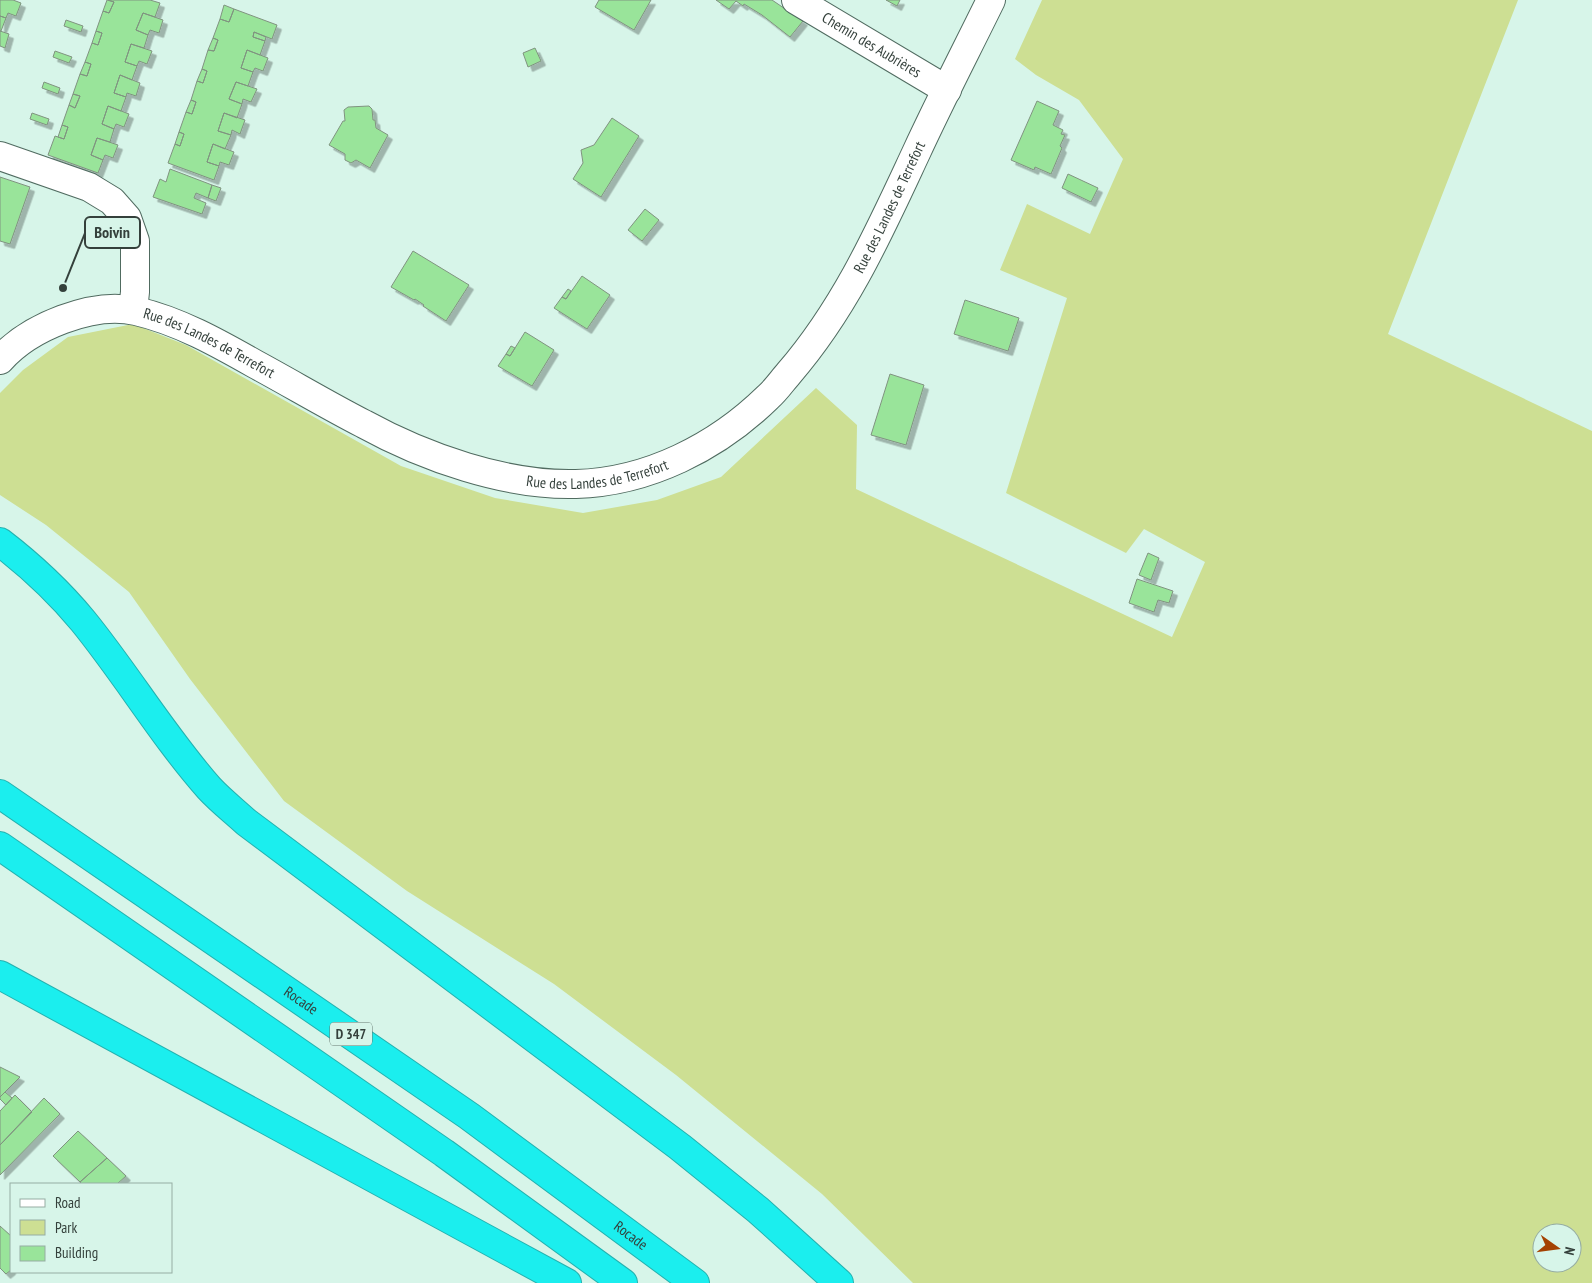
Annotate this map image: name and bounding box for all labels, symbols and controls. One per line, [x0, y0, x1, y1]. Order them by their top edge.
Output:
street label: Chemin des Aubrières [819, 8, 925, 82]
street label: Rue des Landes de Terrefort [849, 138, 929, 276]
callout: Boivin [85, 217, 140, 248]
text: Boivin [94, 222, 130, 242]
street label: Rue des Landes de Terrefort [141, 303, 278, 382]
street label: Rue des Landes de Terrefort [525, 455, 671, 493]
street label: Rocade [280, 982, 322, 1019]
road number: D 347 [330, 1022, 372, 1046]
legend [10, 1183, 172, 1273]
text: Road [55, 1193, 81, 1212]
street label: Rocade [610, 1216, 652, 1254]
text: Park [55, 1218, 77, 1237]
north arrow [1532, 1223, 1582, 1273]
text: Building [55, 1243, 98, 1262]
text: N [1560, 1245, 1579, 1257]

